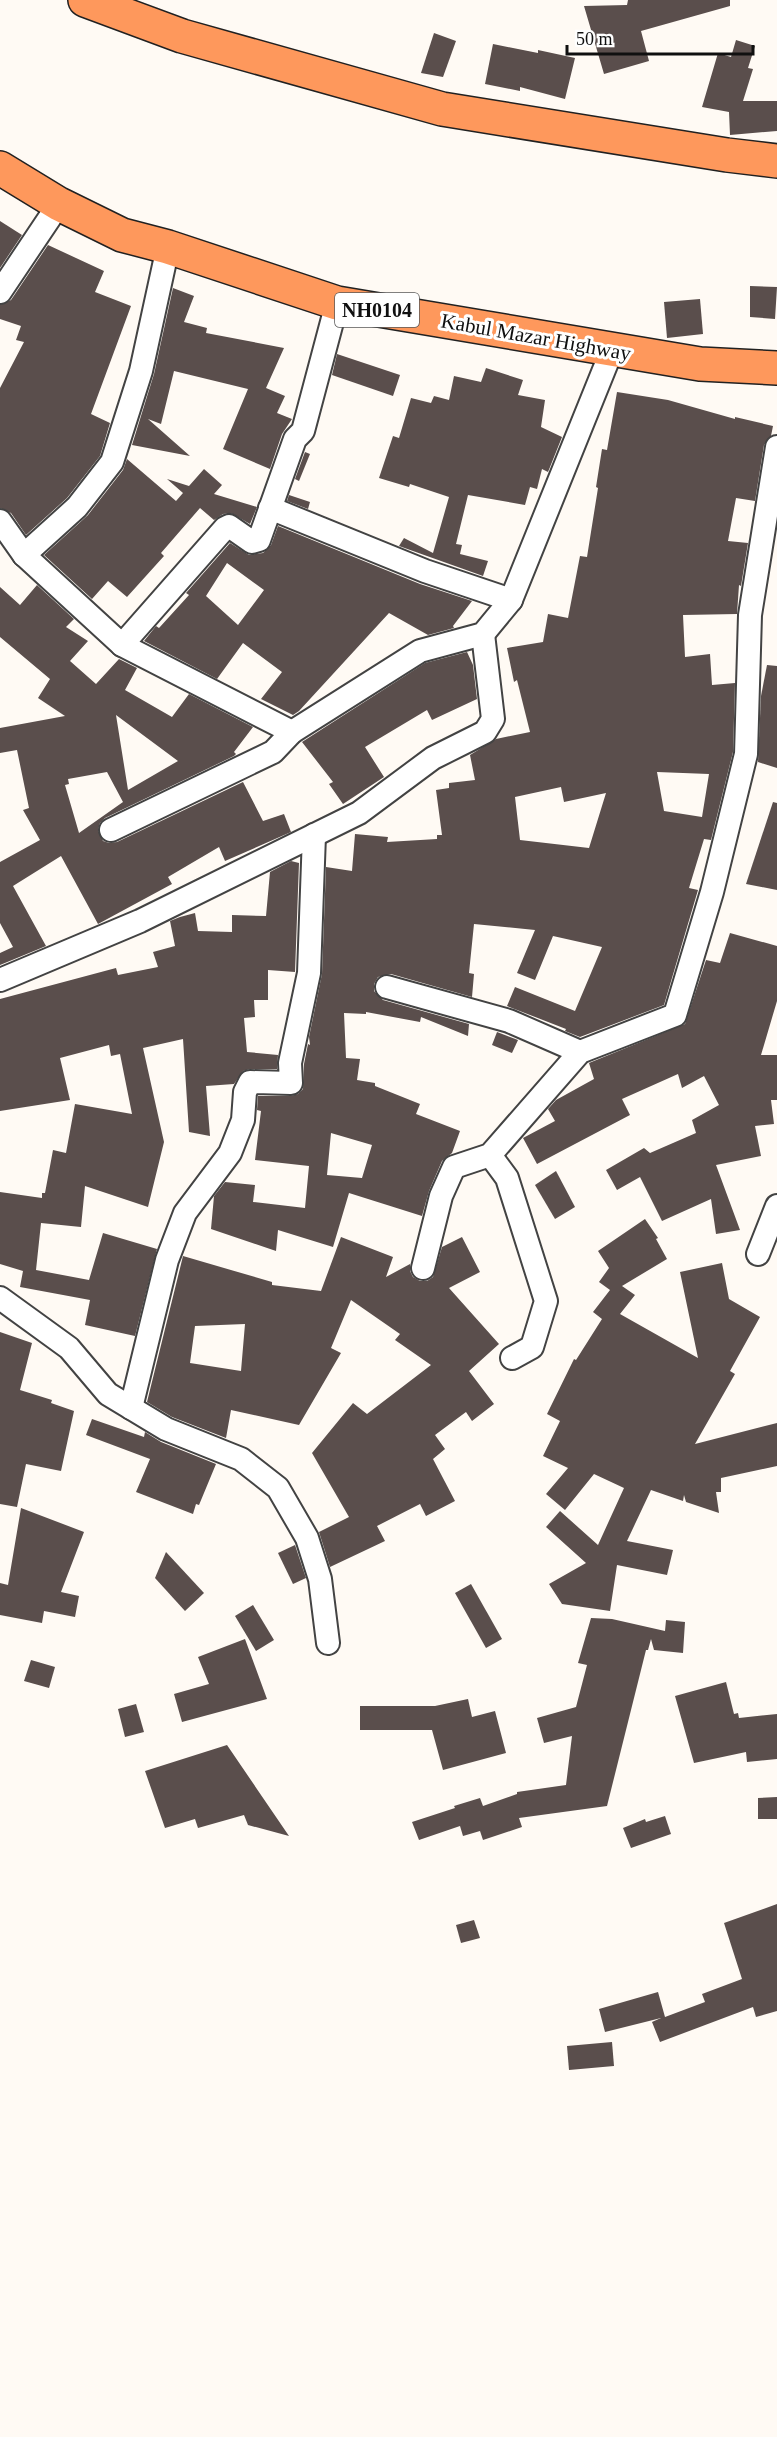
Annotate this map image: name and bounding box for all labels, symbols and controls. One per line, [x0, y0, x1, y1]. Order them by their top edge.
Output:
scale bar [567, 18, 753, 56]
text: 50 m [576, 29, 613, 49]
road number: NH0104 [335, 293, 419, 327]
street label: Kabul Mazar Highway [439, 308, 633, 366]

